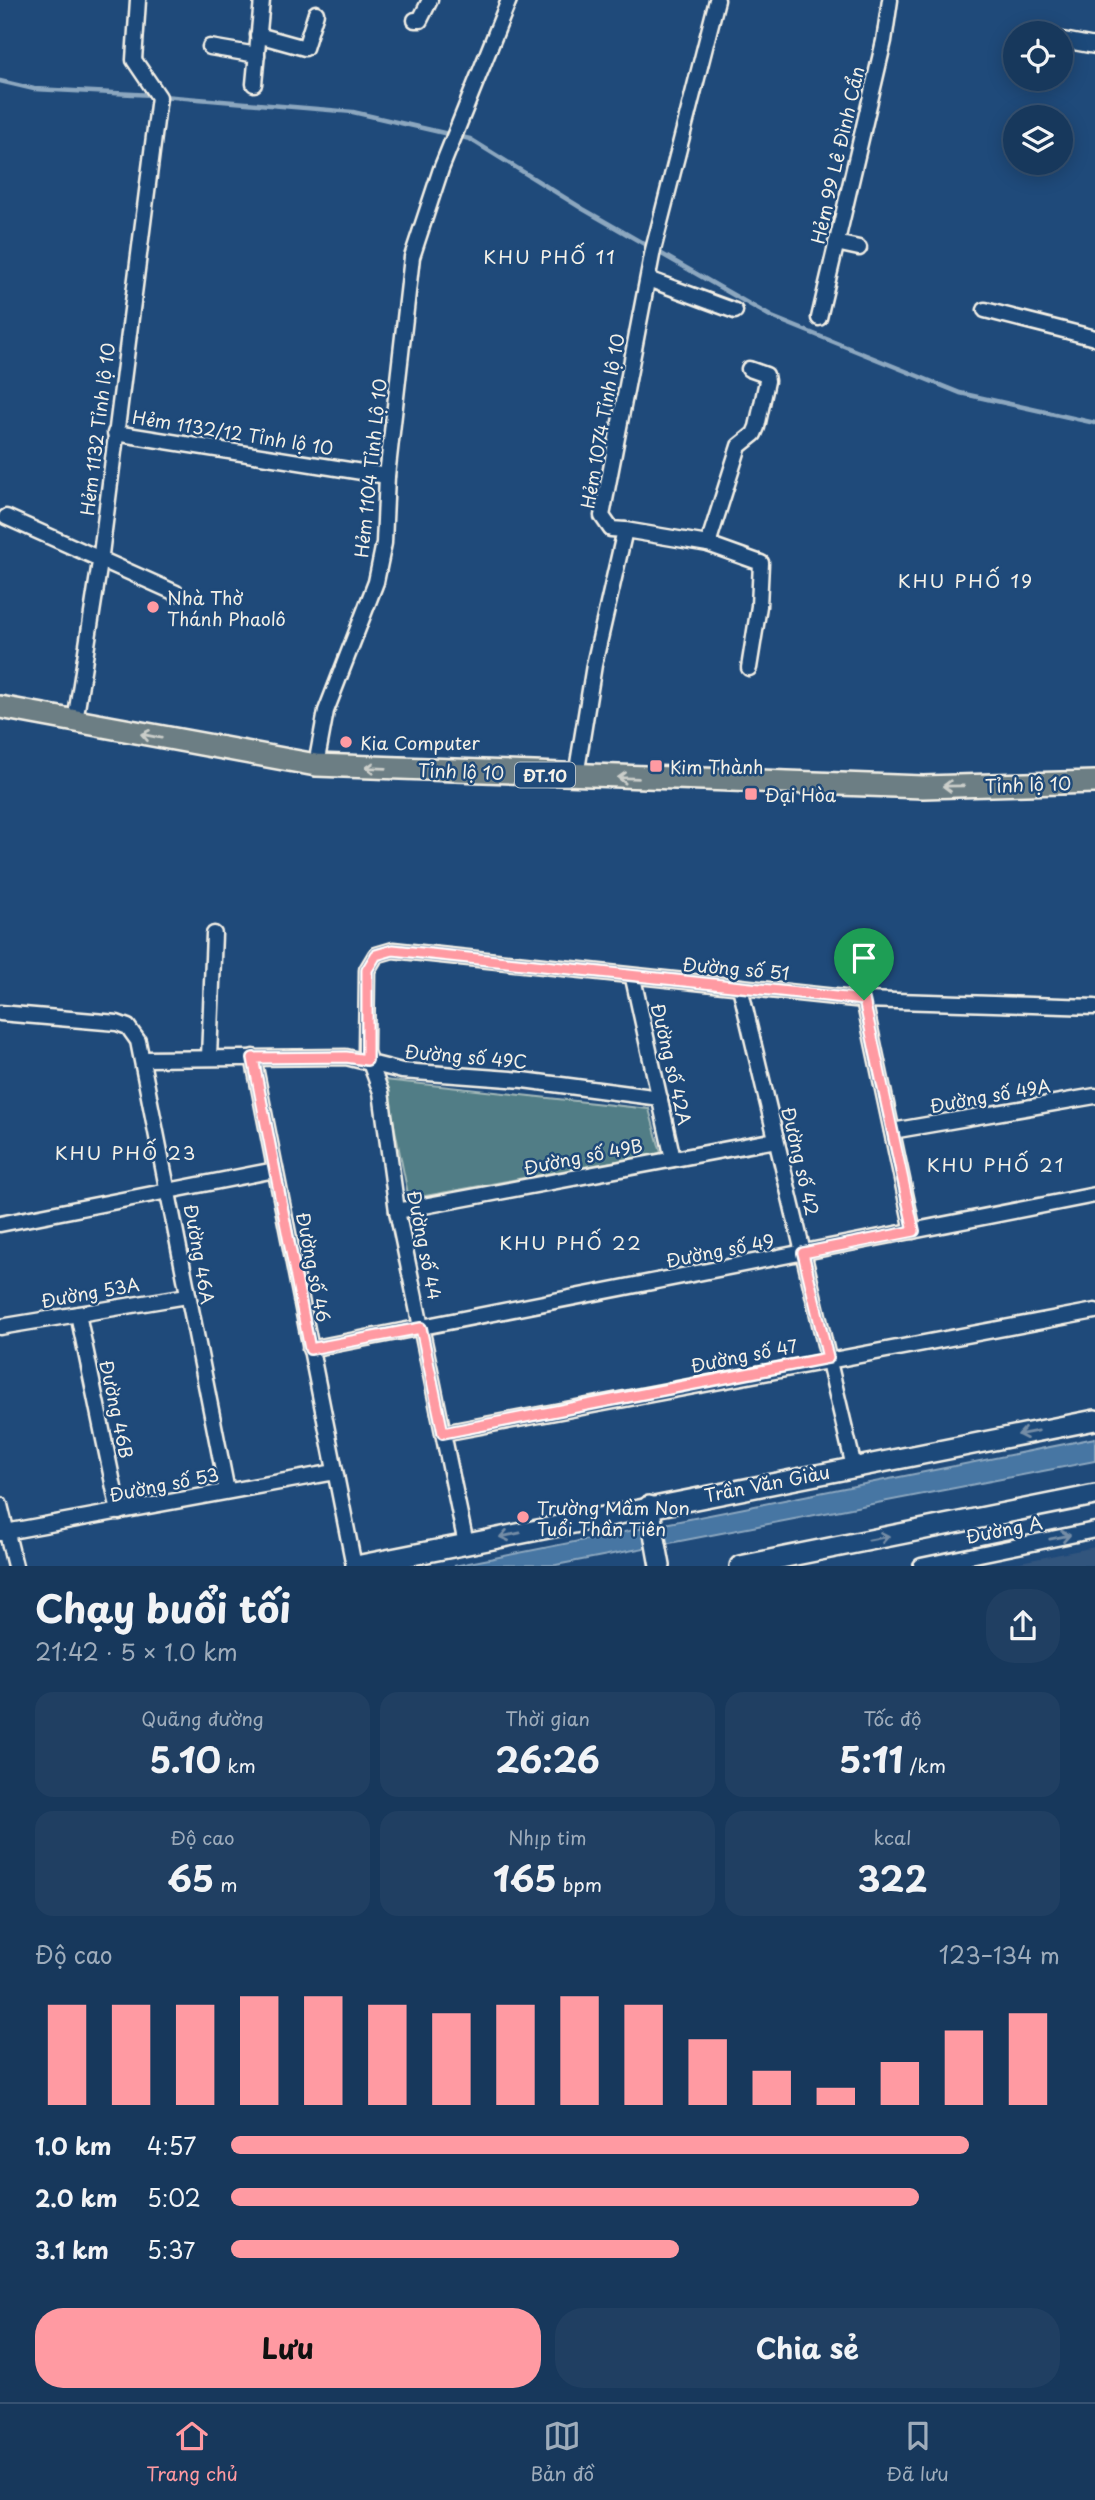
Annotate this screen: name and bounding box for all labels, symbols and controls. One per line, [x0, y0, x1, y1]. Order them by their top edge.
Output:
map controls [1003, 21, 1073, 175]
button: locate [1003, 21, 1073, 91]
street label: Hẻm 99 Lê Đình Cẩn [803, 64, 871, 246]
button: layers [1003, 105, 1073, 175]
district label: KHU PHỐ 11 [483, 242, 617, 270]
street label: Hẻm 1074 Tỉnh lộ 10 [573, 331, 631, 511]
street label: Hẻm 1132 Tỉnh lộ 10 [73, 341, 121, 517]
street label: Hẻm 1104 Tỉnh Lộ 10 [347, 377, 393, 559]
street label: Hẻm 1132/12 Tỉnh lộ 10 [131, 403, 335, 461]
district label: KHU PHỐ 19 [898, 566, 1034, 594]
place label: Nhà Thờ Thánh Phaolô [167, 584, 286, 632]
marker: Nhà Thờ Thánh Phaolô [145, 599, 161, 615]
one-way arrow [140, 729, 163, 743]
place label: Kia Computer [360, 729, 481, 756]
marker: Kia Computer [338, 734, 354, 750]
place label: Kim Thành [670, 753, 763, 780]
street label: Tỉnh lộ 10 [417, 756, 505, 786]
marker: Kim Thành [648, 758, 664, 774]
one-way arrow [365, 761, 388, 774]
road number: ĐT.10 [515, 762, 575, 788]
street label: Tỉnh lộ 10 [984, 769, 1072, 799]
one-way arrow [617, 771, 640, 784]
one-way arrow [942, 780, 965, 793]
place label: Đại Hòa [765, 781, 837, 808]
marker: Đại Hòa [743, 786, 759, 802]
pin [834, 928, 894, 1000]
icon: arrive [845, 939, 883, 977]
street label: Đường số 51 [681, 950, 791, 986]
street label: Đường số 42A [645, 1000, 699, 1128]
street label: Đường số 49C [404, 1037, 528, 1075]
street label: Đường số 49A [928, 1071, 1052, 1119]
street label: Đường số 42 [775, 1104, 827, 1218]
street label: Đường số 49B [521, 1131, 645, 1181]
district label: KHU PHỐ 23 [55, 1138, 197, 1166]
district label: KHU PHỐ 21 [927, 1150, 1065, 1178]
street label: Đường số 44 [401, 1188, 449, 1302]
street label: Đường 46A [178, 1202, 222, 1306]
street label: Đường số 46 [290, 1210, 338, 1324]
street label: Đường số 49 [663, 1226, 777, 1274]
district label: KHU PHỐ 22 [499, 1228, 643, 1256]
street label: Đường 53A [39, 1270, 141, 1314]
street label: Đường số 47 [688, 1331, 800, 1379]
street label: Đường 46B [93, 1357, 141, 1461]
one-way arrow [1017, 1427, 1040, 1440]
street label: Trần Văn Giàu [702, 1458, 832, 1508]
street label: Đường số 53 [107, 1460, 221, 1508]
place label: Trường Mầm Non Tuổi Thần Tiên [537, 1494, 690, 1542]
street label: Đường A [963, 1508, 1045, 1550]
marker: Trường Mầm Non Tuổi Thần Tiên [515, 1509, 531, 1525]
one-way arrow [499, 1529, 522, 1543]
one-way arrow [1048, 1530, 1071, 1544]
one-way arrow [867, 1531, 890, 1545]
text: Chạy buổi tối [35, 1579, 291, 1636]
button: share [986, 1589, 1060, 1663]
text: 21:42 · 5 × 1.0 km [35, 1634, 238, 1669]
text: Quãng đường [141, 1704, 264, 1732]
text: Thời gian [505, 1704, 590, 1732]
text: Tốc độ [863, 1704, 922, 1732]
text: 5.10 [149, 1732, 221, 1785]
text: 26:26 [495, 1732, 600, 1785]
text: 5:11 [839, 1732, 903, 1785]
text: km [221, 1751, 256, 1779]
text: /km [903, 1751, 946, 1779]
text: Độ cao [170, 1823, 235, 1851]
text: Nhịp tim [508, 1823, 587, 1851]
text: kcal [874, 1823, 911, 1851]
text: 65 [167, 1851, 214, 1904]
text: 165 [493, 1851, 557, 1904]
text: 322 [858, 1851, 927, 1904]
text: m [214, 1870, 238, 1898]
text: bpm [557, 1870, 602, 1898]
text: Độ cao [35, 1937, 113, 1972]
text: 123–134 m [939, 1937, 1060, 1972]
text: 1.0 km [35, 2128, 112, 2163]
text: 4:57 [147, 2128, 196, 2163]
text: 2.0 km [35, 2180, 117, 2215]
text: 5:02 [147, 2180, 201, 2215]
text: 3.1 km [35, 2232, 109, 2267]
text: 5:37 [147, 2232, 195, 2267]
button: Lưu [35, 2308, 541, 2388]
button: Chia sẻ [555, 2308, 1060, 2388]
tab: Trang chủ [146, 2417, 238, 2487]
tab: Bản đồ [530, 2417, 594, 2487]
tab: Đã lưu [887, 2417, 949, 2487]

